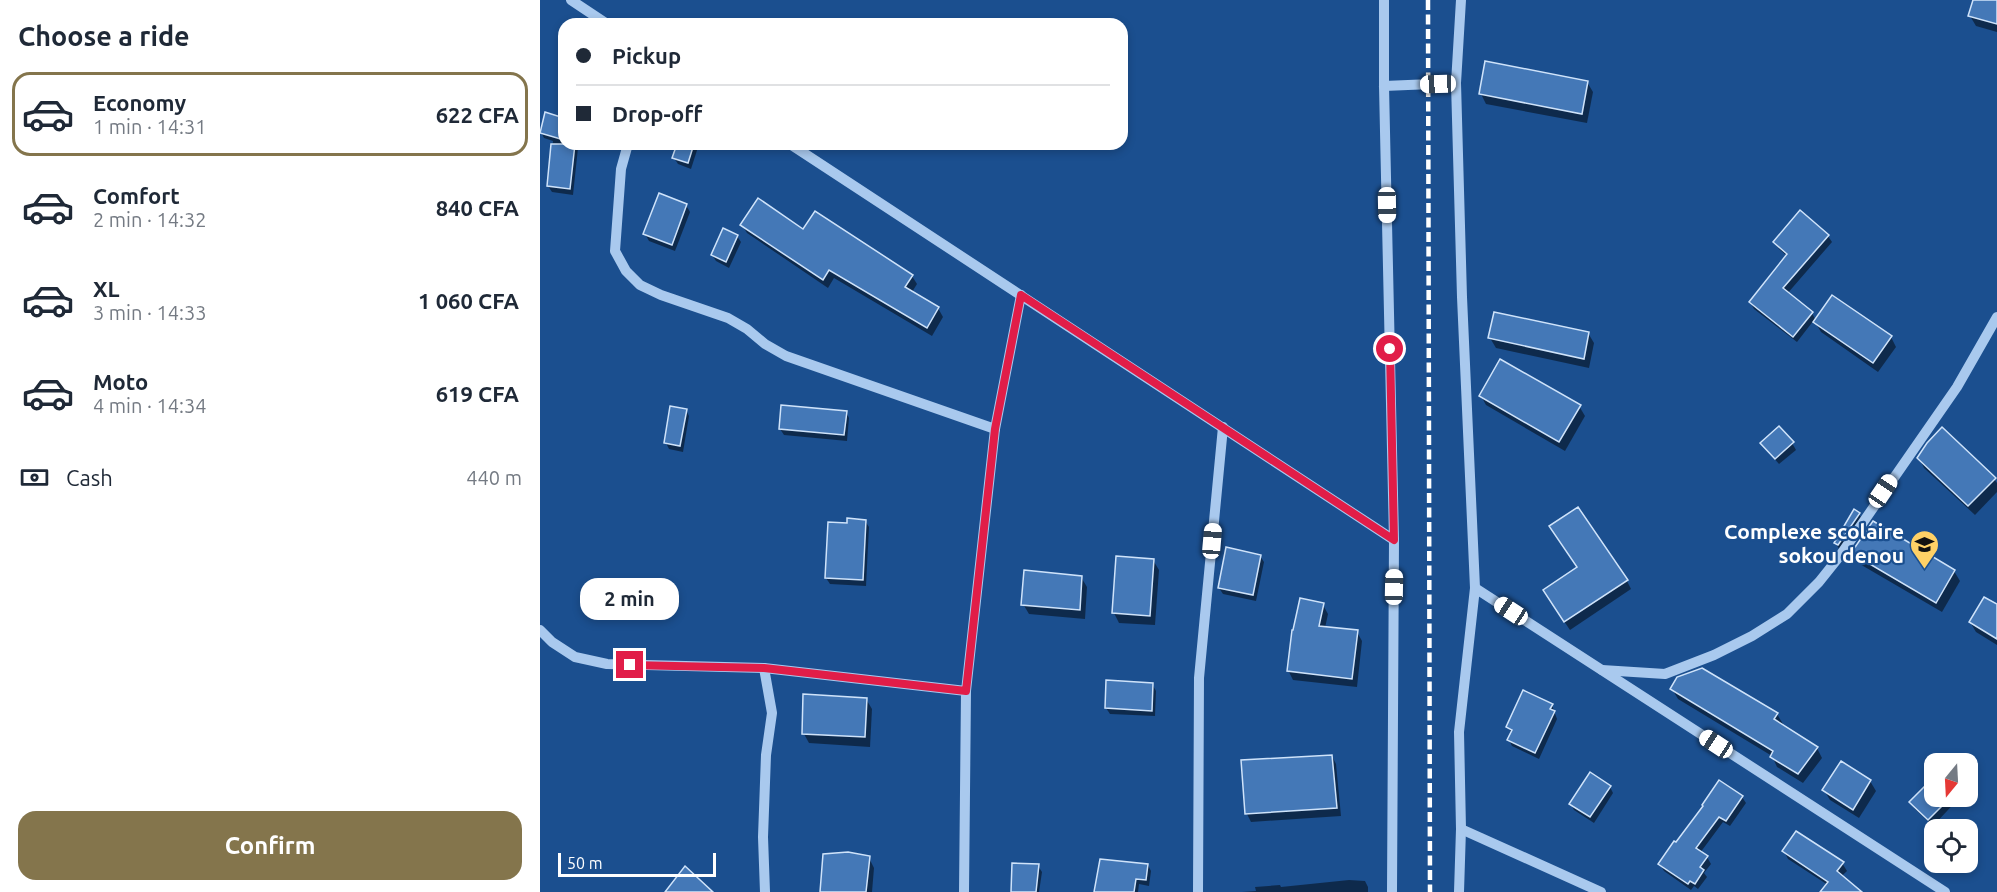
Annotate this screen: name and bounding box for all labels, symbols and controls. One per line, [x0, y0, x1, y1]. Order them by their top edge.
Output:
text: Choose a ride [18, 21, 190, 51]
text: Pickup [612, 43, 681, 68]
car [1420, 74, 1456, 94]
icon: car [21, 87, 75, 141]
text: Economy [93, 90, 186, 115]
text: Drop-off [612, 101, 702, 126]
text: 622 CFA [436, 102, 519, 127]
text: 1 min · 14:31 [93, 115, 207, 138]
icon: car [21, 180, 75, 234]
text: Comfort [93, 183, 180, 208]
car [1378, 187, 1396, 223]
text: 840 CFA [436, 195, 519, 220]
text: 2 min · 14:32 [93, 208, 207, 231]
icon: car [21, 273, 75, 327]
text: XL [93, 276, 120, 301]
text: 1 060 CFA [418, 288, 519, 313]
text: 3 min · 14:33 [93, 301, 207, 324]
route start [1376, 335, 1403, 362]
icon: car [21, 366, 75, 420]
text: Moto [93, 369, 148, 394]
text: 619 CFA [436, 381, 519, 406]
text: 4 min · 14:34 [93, 394, 207, 417]
icon: cash [18, 461, 51, 494]
text: Cash [66, 465, 113, 490]
text: 440 m [466, 466, 522, 489]
car [1865, 471, 1901, 511]
place label: Complexe scolaire sokou denou [1724, 519, 1904, 567]
car [1201, 522, 1223, 560]
school or university icon: Complexe scolaire sokou denou [1909, 528, 1941, 570]
car [1385, 569, 1403, 605]
callout: 2 min [580, 578, 680, 620]
text: 2 min [604, 587, 655, 610]
car [1491, 594, 1531, 628]
route end [616, 651, 643, 678]
car [1696, 727, 1736, 761]
north arrow [1924, 753, 1978, 807]
map controls [1924, 753, 1978, 873]
button: Confirm [18, 811, 522, 880]
button: locate [1924, 819, 1978, 873]
scale bar [558, 850, 716, 878]
text: 50 m [567, 854, 603, 872]

